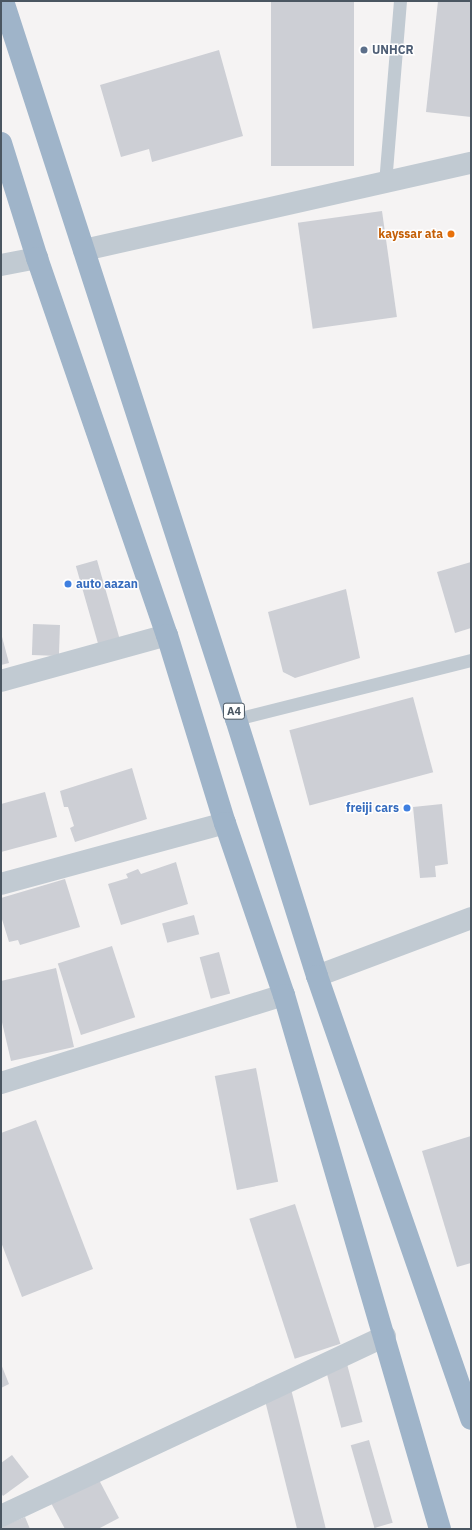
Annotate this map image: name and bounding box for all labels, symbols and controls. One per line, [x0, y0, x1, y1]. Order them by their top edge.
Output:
place label: UNHCR [372, 43, 414, 57]
marker: UNHCR [359, 45, 369, 55]
place label: kayssar ata [378, 227, 443, 241]
marker: kayssar ata [446, 229, 456, 239]
place label: auto aazan [76, 577, 138, 591]
marker: auto aazan [63, 579, 73, 589]
road number: A4 [222, 702, 246, 720]
place label: freiji cars [346, 801, 399, 815]
marker: freiji cars [402, 803, 412, 813]

